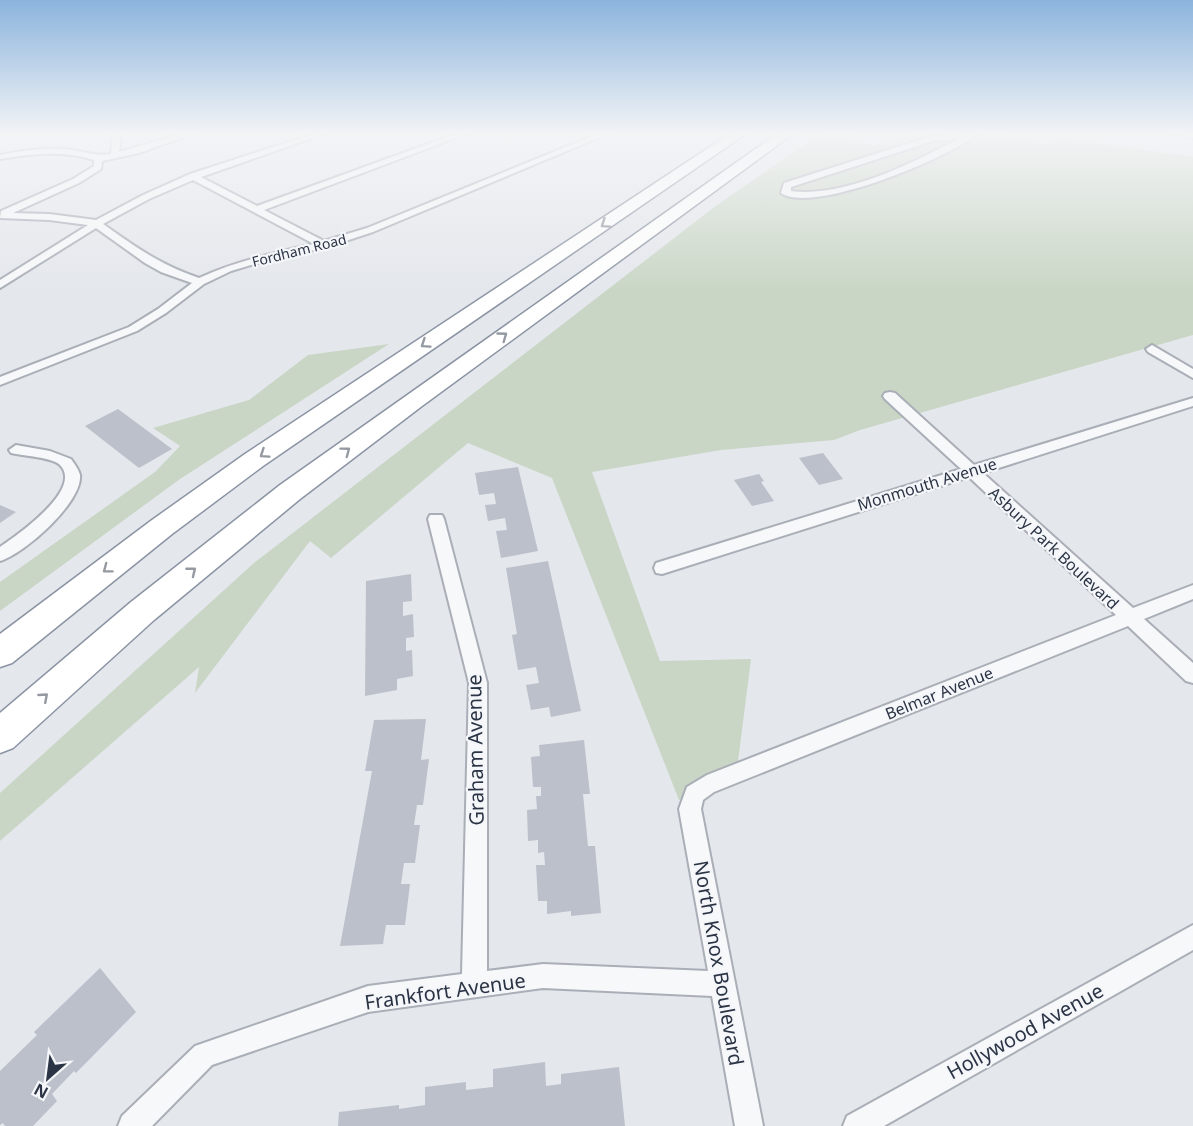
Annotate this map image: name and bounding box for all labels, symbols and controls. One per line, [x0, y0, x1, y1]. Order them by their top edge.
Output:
one-way arrow [601, 217, 612, 228]
street label: Fordham Road [250, 229, 348, 271]
one-way arrow [497, 332, 508, 343]
one-way arrow [421, 337, 432, 348]
one-way arrow [260, 447, 271, 458]
one-way arrow [339, 447, 350, 458]
street label: Monmouth Avenue [855, 452, 999, 516]
street label: Asbury Park Boulevard [984, 482, 1124, 614]
one-way arrow [102, 562, 113, 573]
one-way arrow [185, 567, 196, 578]
street label: Belmar Avenue [882, 661, 996, 725]
street label: Graham Avenue [460, 674, 490, 826]
one-way arrow [37, 694, 48, 705]
street label: North Knox Boulevard [688, 858, 750, 1068]
street label: Frankfort Avenue [363, 966, 527, 1016]
street label: Hollywood Avenue [942, 977, 1108, 1085]
north arrow [18, 1048, 78, 1108]
text: N [30, 1078, 52, 1104]

